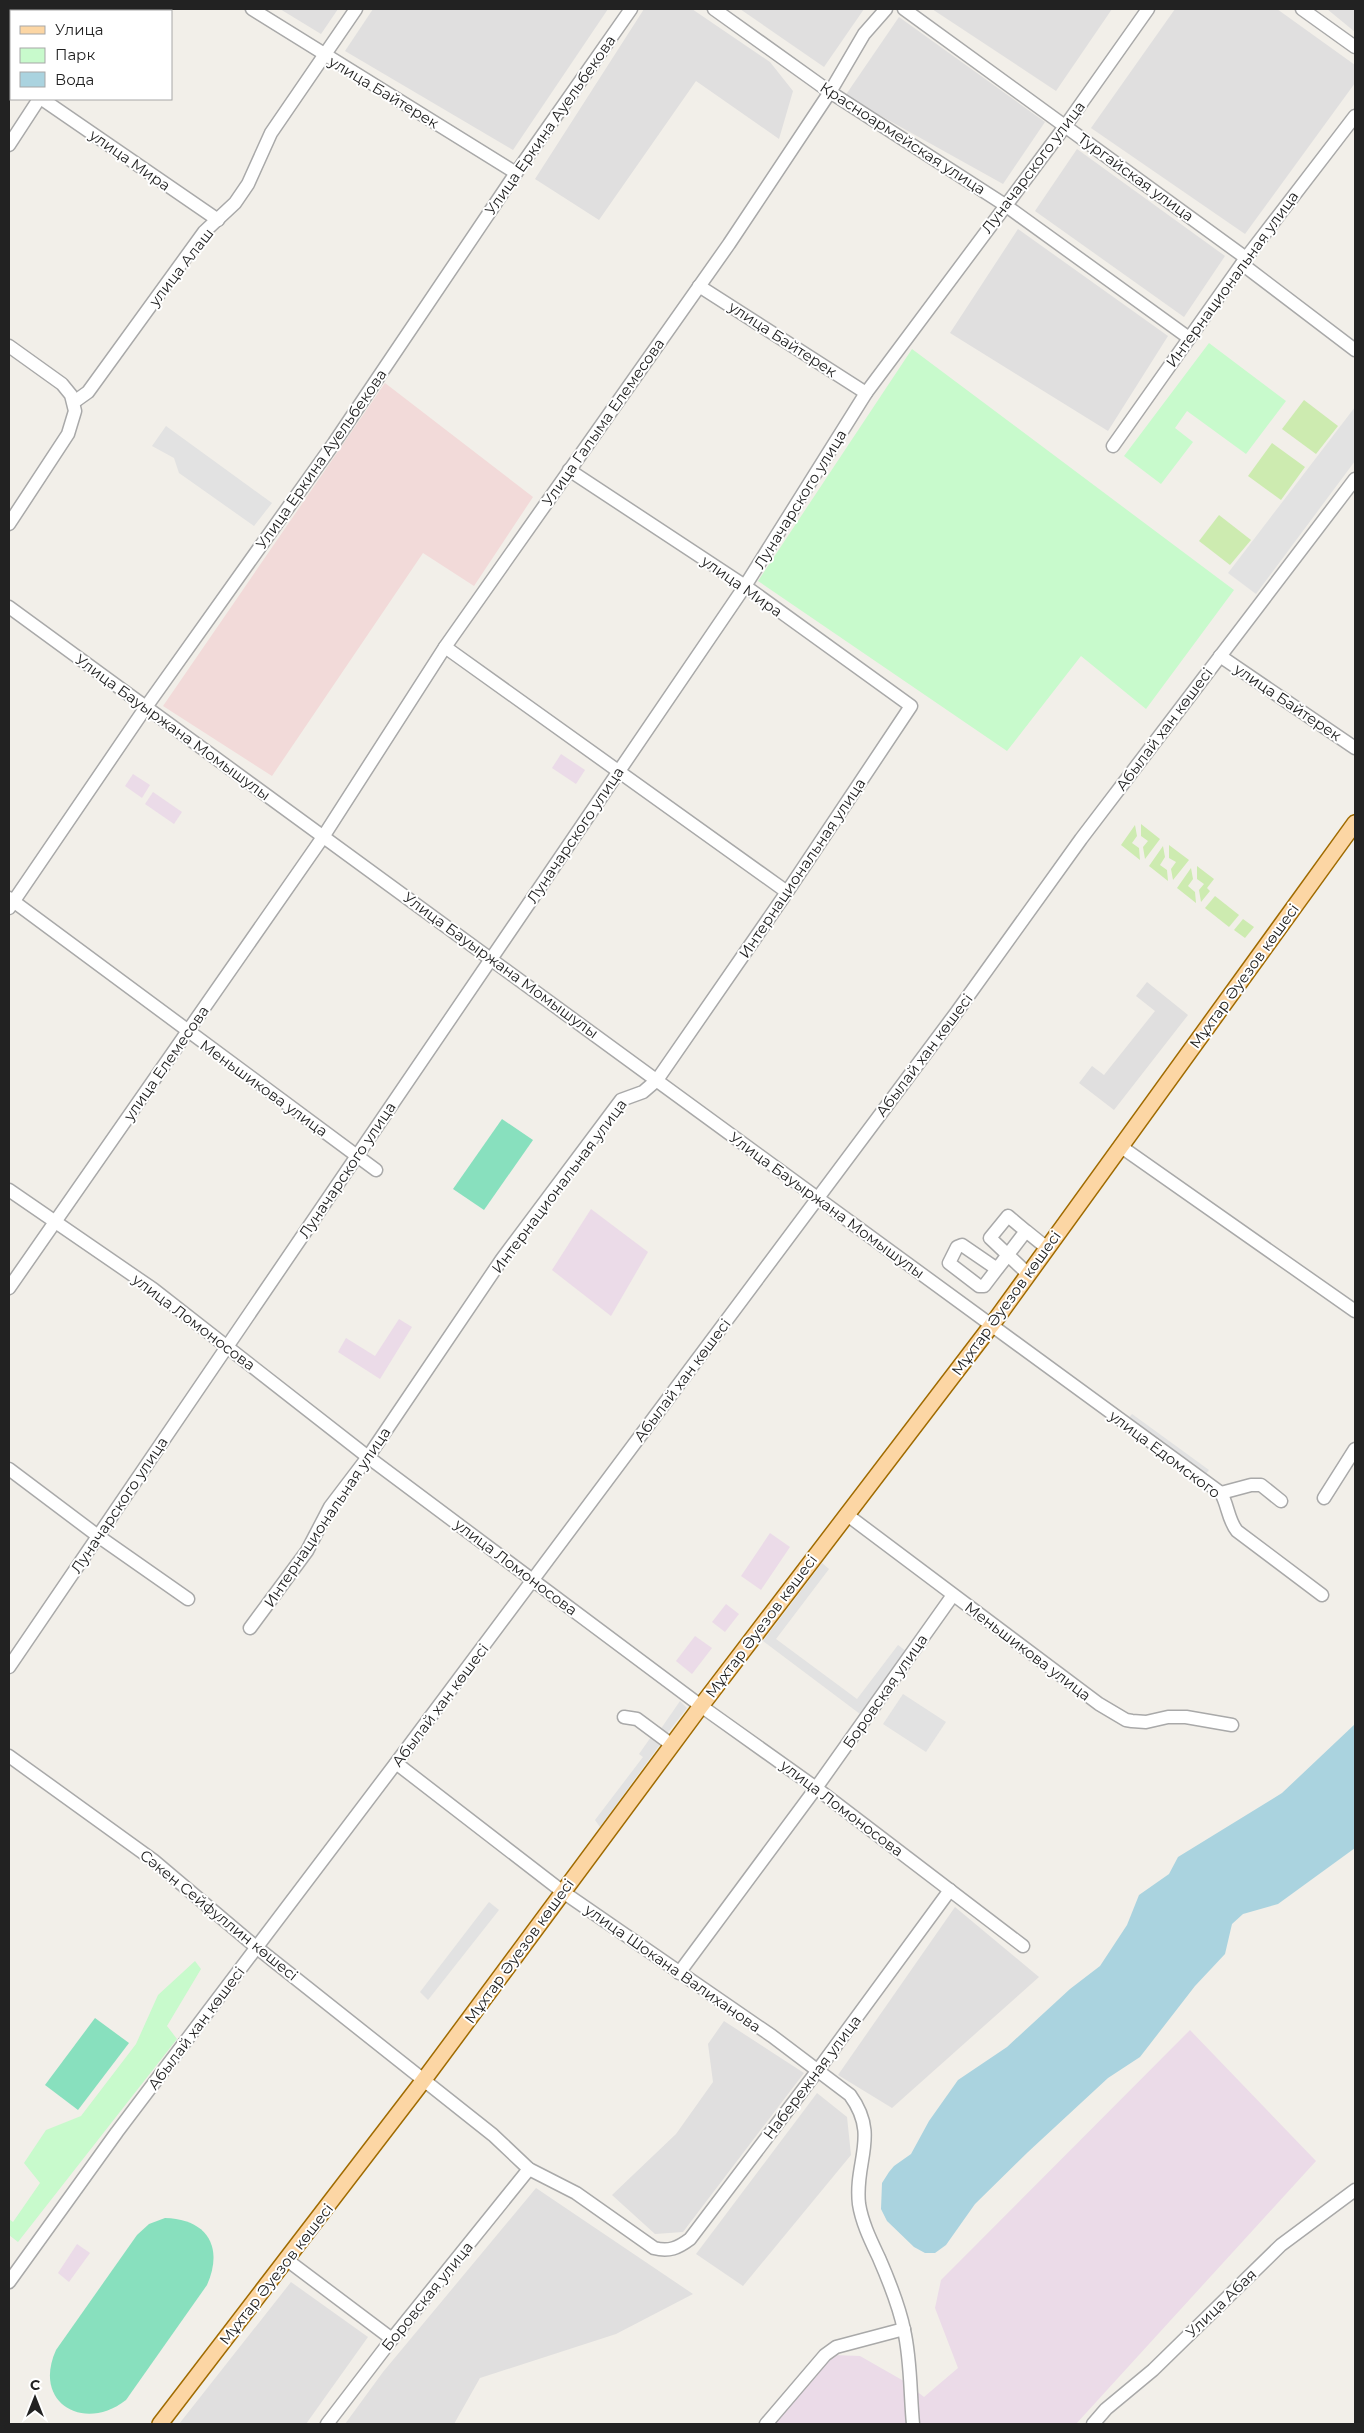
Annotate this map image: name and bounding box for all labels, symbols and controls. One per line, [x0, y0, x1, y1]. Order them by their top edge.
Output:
legend [10, 10, 172, 100]
text: Улица [55, 20, 103, 39]
street label: Улица Еркина Ауельбекова [480, 31, 620, 219]
text: Парк [55, 45, 95, 64]
street label: улица Байтерек [325, 51, 443, 132]
text: Вода [55, 70, 94, 89]
street label: Красноармейская улица [817, 77, 989, 199]
street label: Луначарского улица [977, 97, 1089, 237]
street label: улица Мира [85, 125, 174, 195]
street label: Тургайская улица [1074, 129, 1198, 225]
street label: Интернациональная улица [1162, 187, 1302, 371]
street label: улица Алаш [144, 224, 217, 311]
street label: улица Байтерек [725, 296, 841, 381]
street label: Улица Галыма Елемесова [538, 334, 668, 510]
street label: Улица Еркина Ауельбекова [251, 365, 391, 553]
street label: Луначарского улица [749, 426, 851, 572]
street label: улица Мира [697, 551, 786, 621]
street label: Улица Бауыржана Момышулы [72, 650, 274, 804]
street label: улица Байтерек [1230, 659, 1345, 745]
street label: Абылай хан көшесі [1111, 664, 1217, 794]
street label: Луначарского улица [522, 763, 628, 907]
street label: Интернациональная улица [734, 774, 870, 962]
street label: Улица Бауыржана Момышулы [400, 888, 602, 1042]
street label: Мұхтар Әуезов көшесі [1185, 900, 1303, 1052]
street label: Абылай хан көшесі [871, 990, 977, 1120]
street label: улица Елемесова [119, 1002, 213, 1125]
street label: Меньшикова улица [196, 1035, 332, 1141]
street label: Интернациональная улица [487, 1095, 631, 1277]
street label: Луначарского улица [294, 1098, 400, 1242]
street label: Улица Бауыржана Момышулы [726, 1128, 928, 1282]
street label: Мұхтар Әуезов көшесі [947, 1227, 1065, 1379]
street label: улица Ломоносова [128, 1269, 259, 1374]
street label: Абылай хан көшесі [629, 1315, 735, 1445]
street label: улица Едомского [1105, 1405, 1224, 1502]
street label: Интернациональная улица [259, 1423, 395, 1611]
street label: Луначарского улица [66, 1433, 172, 1577]
street label: улица Ломоносова [450, 1514, 581, 1619]
street label: Мұхтар Әуезов көшесі [701, 1551, 821, 1701]
street label: Меньшикова улица [961, 1597, 1095, 1705]
street label: Боровская улица [839, 1630, 931, 1752]
street label: Абылай хан көшесі [387, 1640, 493, 1770]
street label: улица Ломоносова [776, 1755, 907, 1860]
street label: Сәкен Сейфуллин көшесі [136, 1845, 302, 1985]
street label: Мұхтар Әуезов көшесі [460, 1875, 578, 2027]
street label: улица Шокана Валиханова [580, 1899, 765, 2036]
street label: Абылай хан көшесі [143, 1963, 249, 2093]
street label: Набережная улица [759, 2011, 865, 2143]
street label: Мұхтар Әуезов көшесі [215, 2199, 337, 2349]
street label: Боровская улица [377, 2238, 477, 2354]
street label: Улица Абая [1182, 2265, 1260, 2341]
north arrow [10, 2373, 60, 2423]
text: С [30, 2376, 40, 2394]

